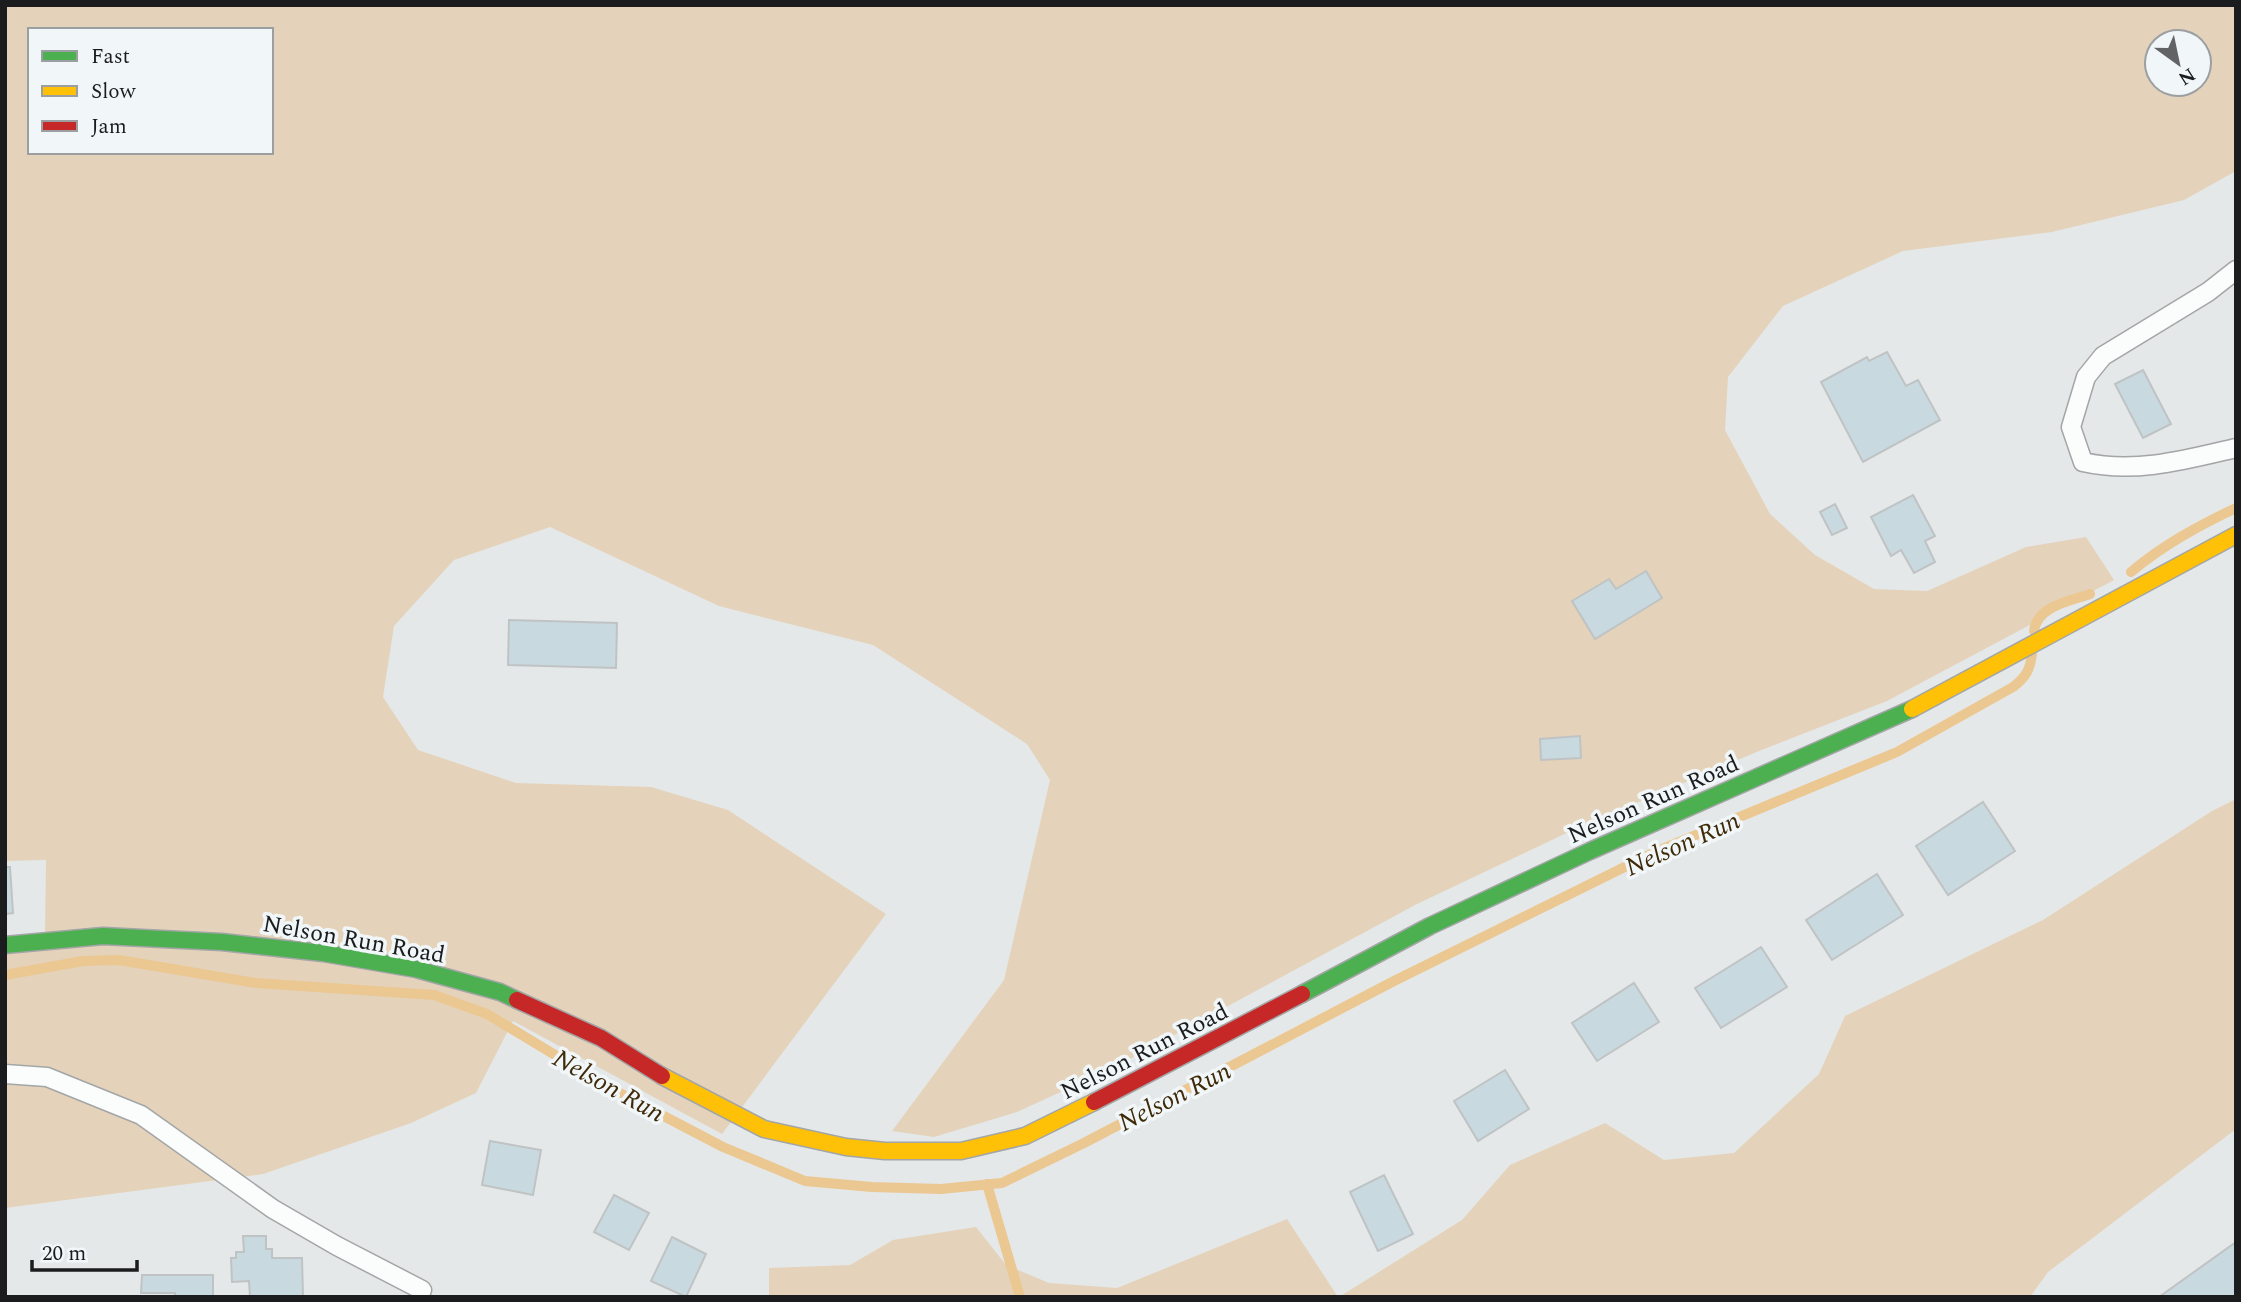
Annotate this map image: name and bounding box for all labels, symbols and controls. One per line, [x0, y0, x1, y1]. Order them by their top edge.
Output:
legend [28, 28, 273, 154]
north arrow [2143, 28, 2213, 98]
text: Fast [91, 41, 130, 73]
text: N [2172, 60, 2201, 92]
text: Slow [91, 76, 137, 108]
text: Jam [91, 111, 127, 143]
street label: Nelson Run Road [1563, 748, 1743, 850]
water label: Nelson Run [1620, 804, 1744, 882]
street label: Nelson Run Road [260, 906, 448, 974]
street label: Nelson Run Road [1055, 996, 1233, 1106]
water label: Nelson Run [545, 1039, 672, 1133]
water label: Nelson Run [1112, 1054, 1236, 1138]
scale bar [32, 1228, 136, 1272]
text: 20 m [42, 1238, 86, 1270]

